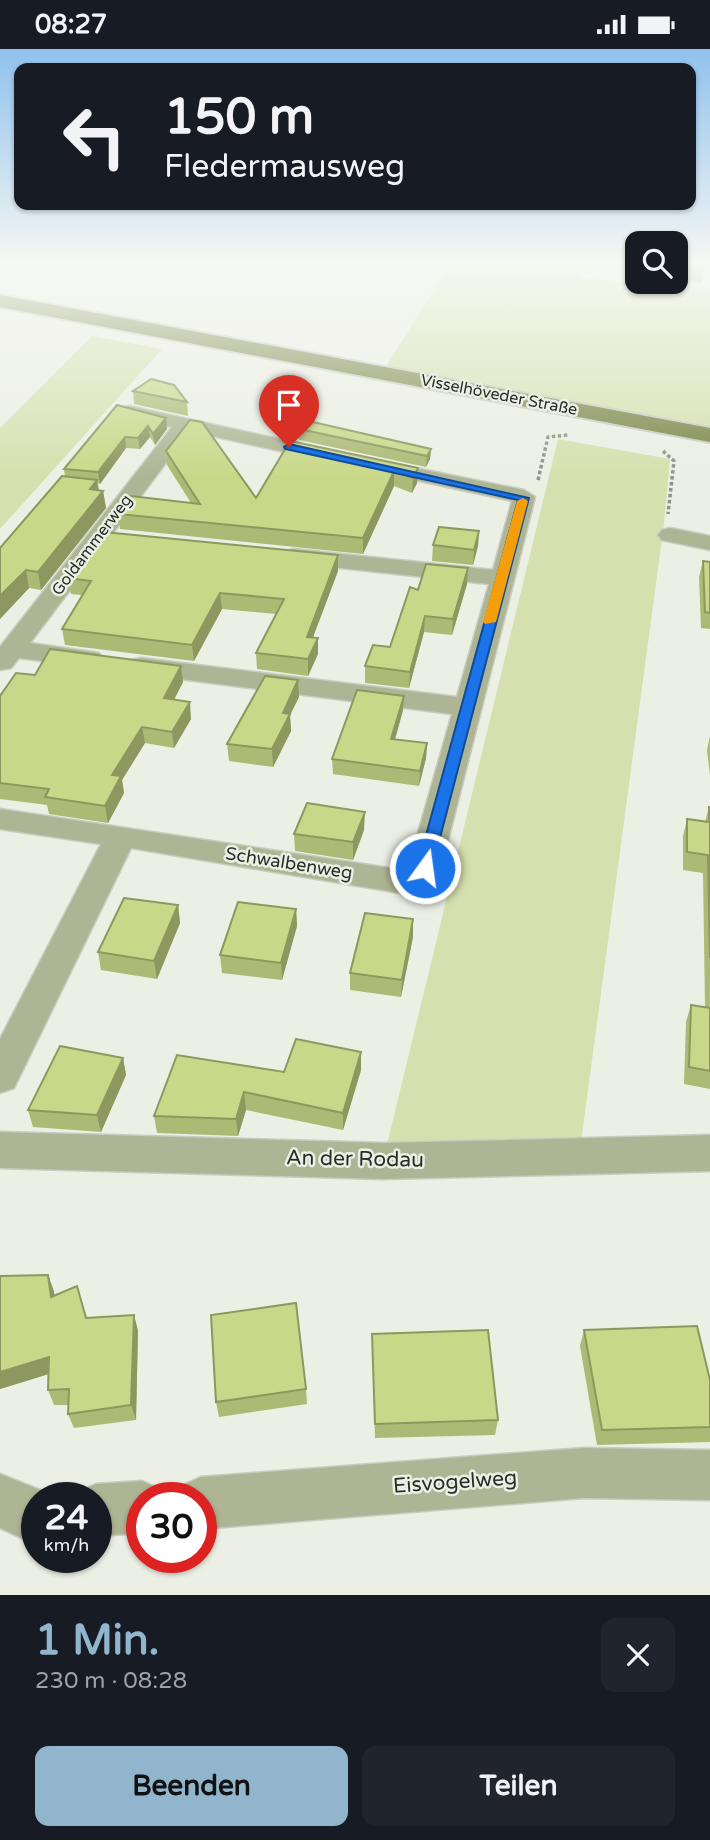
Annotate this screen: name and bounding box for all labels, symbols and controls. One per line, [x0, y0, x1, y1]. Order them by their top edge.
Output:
text: 08:27 [35, 9, 107, 40]
text: 150 m [164, 88, 314, 147]
icon: left [49, 91, 140, 182]
text: Fledermausweg [164, 148, 405, 186]
map controls [625, 231, 688, 294]
button: search [625, 231, 688, 294]
street label: Visselhöveder Straße [419, 370, 579, 420]
pin [259, 375, 319, 447]
icon: arrive [270, 386, 308, 424]
street label: Goldammerweg [48, 491, 136, 599]
position arrow [388, 831, 462, 905]
street label: Schwalbenweg [224, 842, 354, 884]
street label: An der Rodau [286, 1145, 424, 1173]
street label: Eisvogelweg [392, 1465, 518, 1499]
speed limit sign: 30 [126, 1482, 217, 1573]
text: 24 [45, 1497, 88, 1539]
text: km/h [44, 1534, 89, 1556]
text: 1 Min. [35, 1615, 159, 1666]
button: close [601, 1618, 675, 1692]
text: 230 m · 08:28 [35, 1667, 187, 1695]
button: Beenden [35, 1746, 348, 1826]
button: Teilen [362, 1746, 675, 1826]

